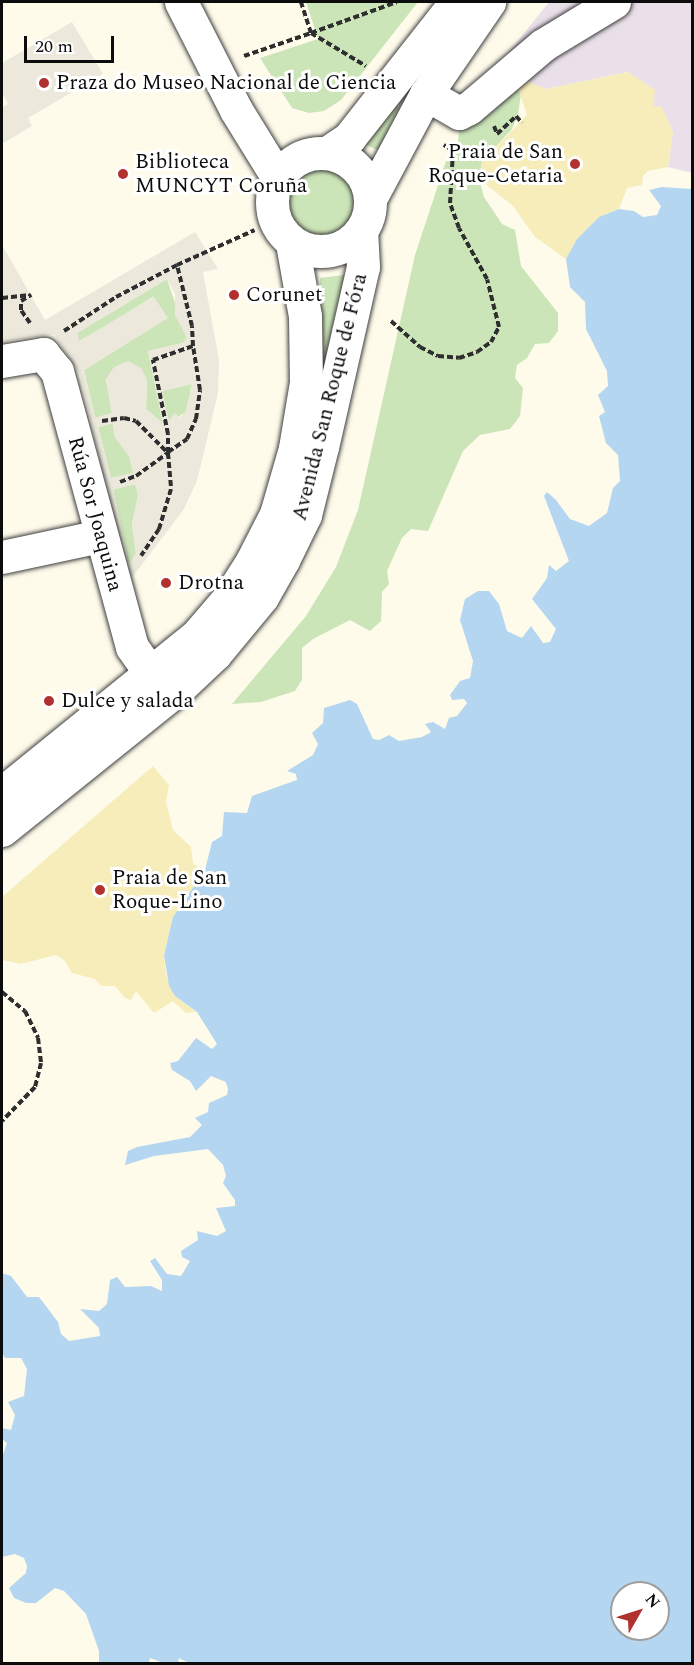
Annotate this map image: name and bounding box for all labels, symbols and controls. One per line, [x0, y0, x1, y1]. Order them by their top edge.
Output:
scale bar [27, 24, 117, 62]
text: 20 m [35, 33, 73, 60]
place label: Praza do Museo Nacional de Ciencia [56, 70, 396, 96]
marker: Praza do Museo Nacional de Ciencia [37, 76, 51, 90]
place label: Praia de San Roque-Cetaria [428, 139, 563, 189]
place label: Biblioteca MUNCYT Coruña [135, 149, 307, 199]
marker: Praia de San Roque-Cetaria [568, 157, 582, 171]
marker: Biblioteca MUNCYT Coruña [116, 167, 130, 181]
street label: Avenida San Roque de Fóra [287, 271, 373, 523]
place label: Corunet [246, 282, 323, 308]
marker: Corunet [227, 288, 241, 302]
street label: Rúa Sor Joaquina [62, 434, 128, 594]
place label: Drotna [178, 570, 244, 596]
marker: Drotna [159, 576, 173, 590]
place label: Dulce y salada [61, 688, 194, 714]
marker: Dulce y salada [42, 694, 56, 708]
place label: Praia de San Roque-Lino [112, 865, 227, 915]
marker: Praia de San Roque-Lino [93, 883, 107, 897]
north arrow [610, 1581, 670, 1641]
text: N [639, 1588, 666, 1614]

